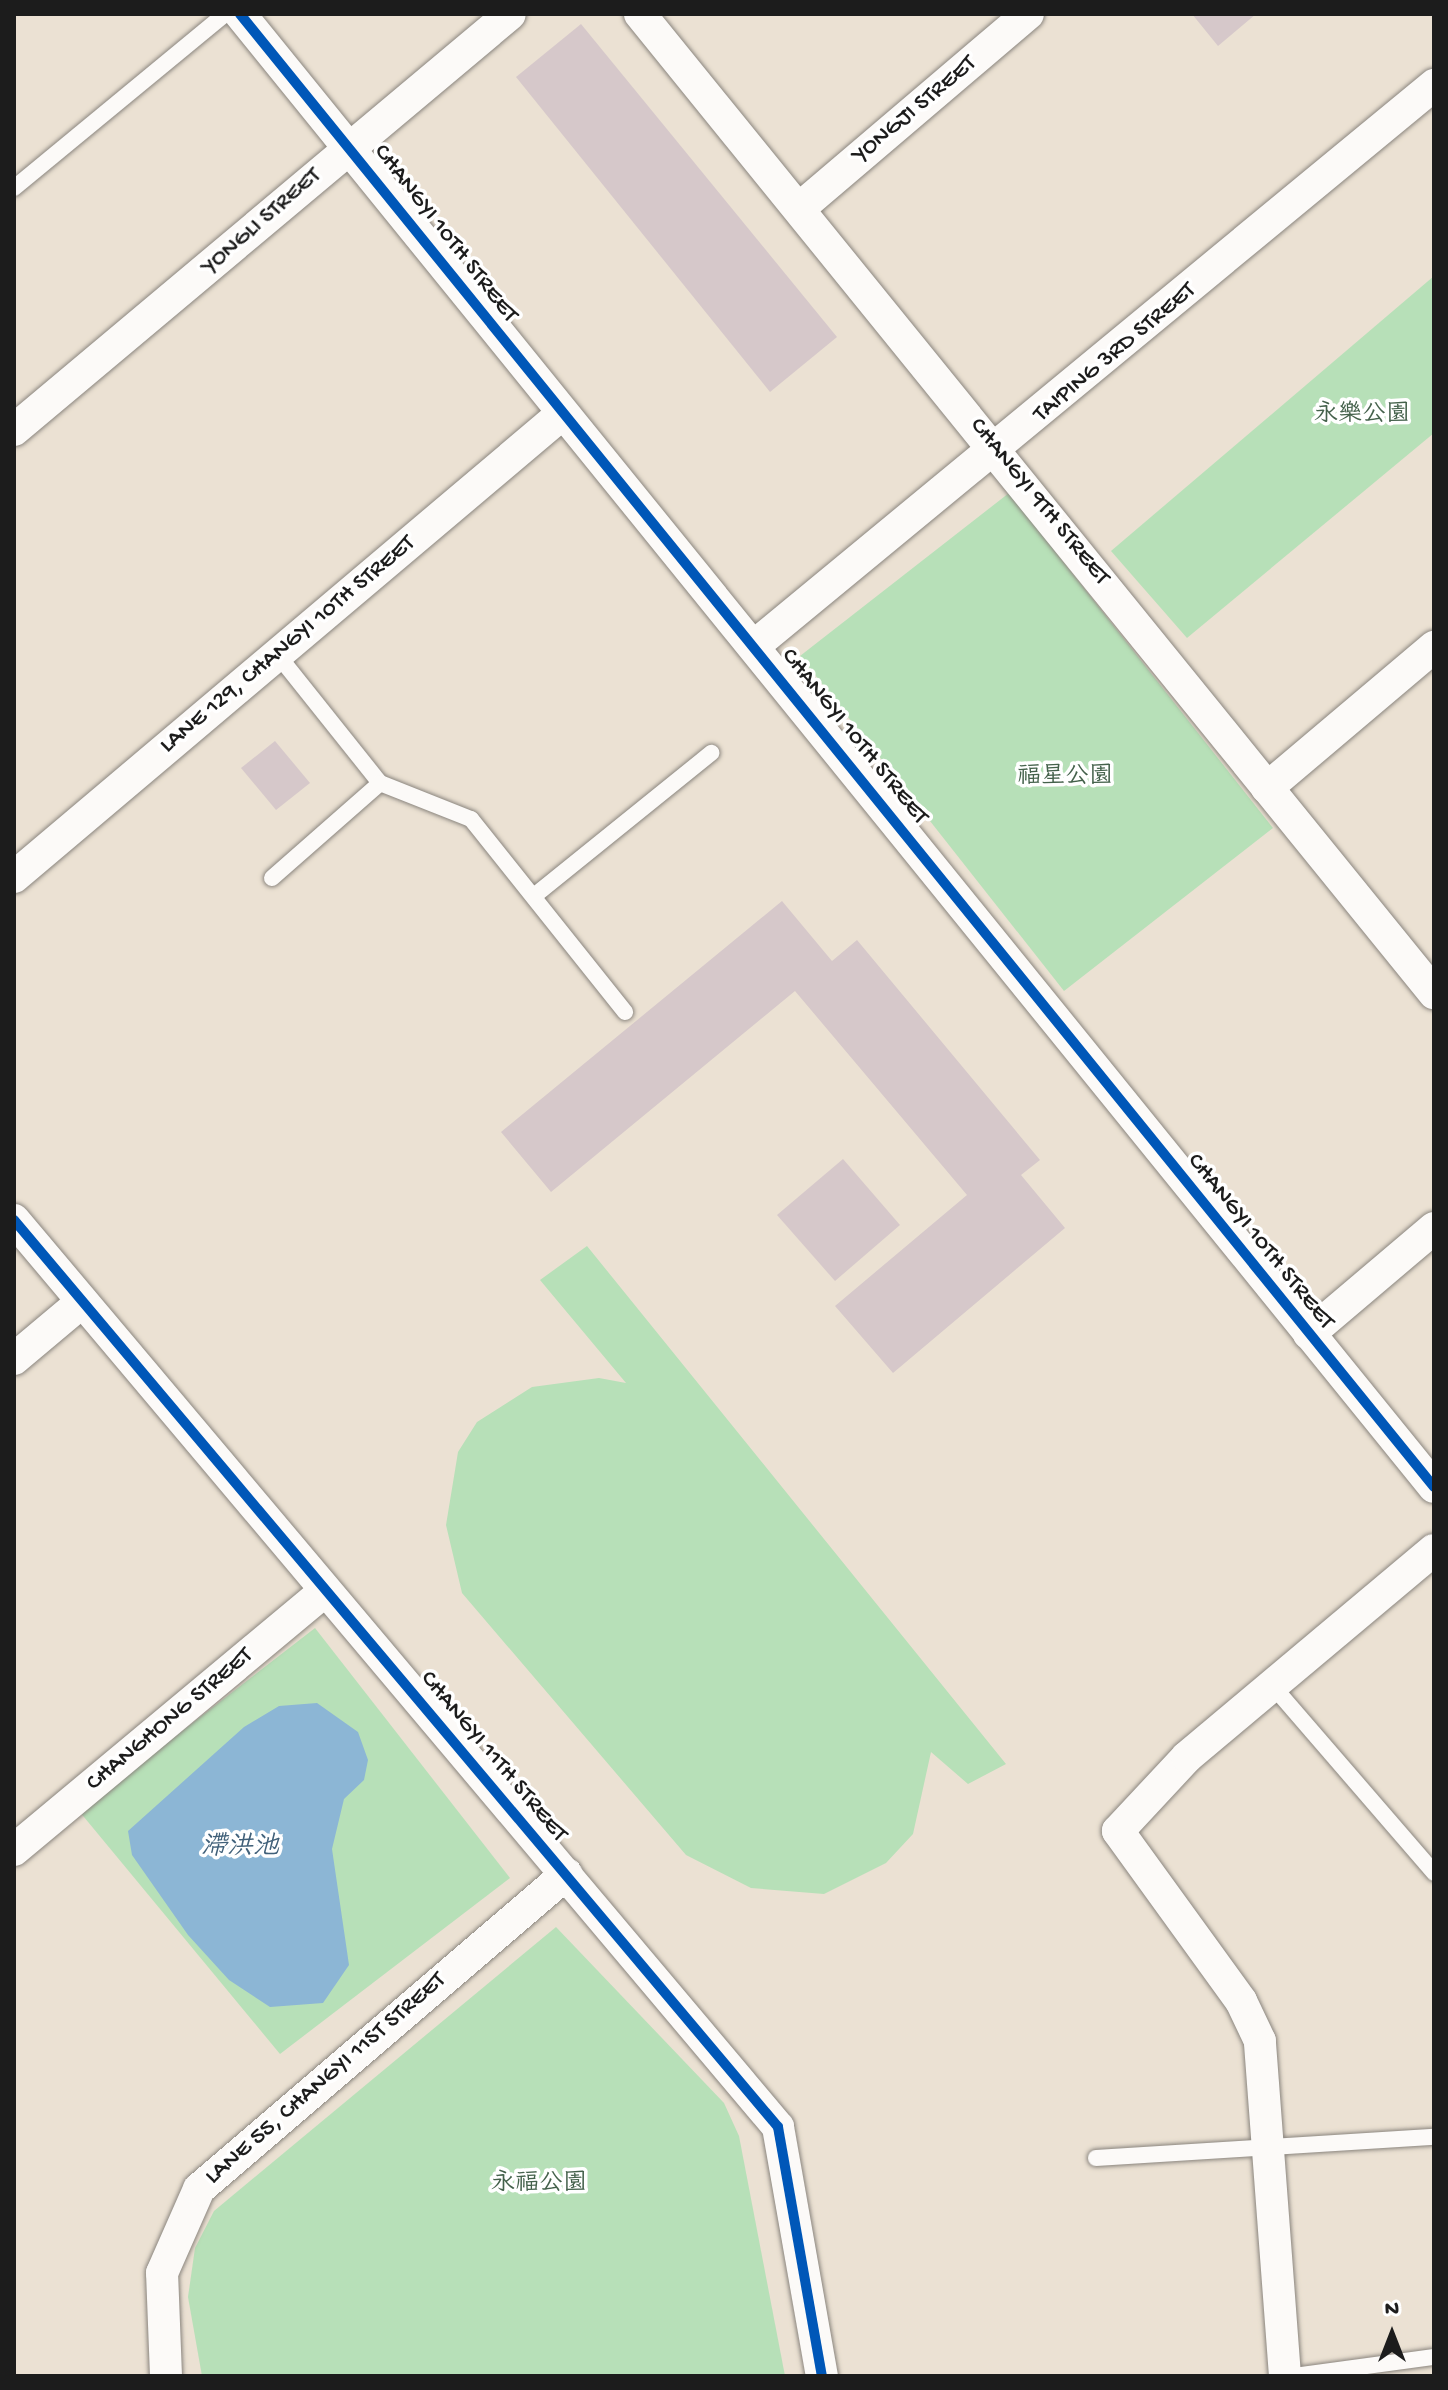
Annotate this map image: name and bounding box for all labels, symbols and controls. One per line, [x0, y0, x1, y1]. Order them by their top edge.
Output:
street label: YONGJI STREET [847, 50, 983, 170]
street label: CHANGYI 10TH STREET [366, 139, 524, 329]
street label: YONGLI STREET [196, 162, 328, 282]
street label: TAIPING 3RD STREET [1028, 277, 1202, 429]
park label: 永樂公園 [1314, 402, 1410, 430]
street label: CHANGYI 9TH STREET [963, 413, 1115, 591]
street label: LANE 129, CHANGYI 10TH STREET [155, 530, 421, 760]
street label: CHANGYI 10TH STREET [774, 643, 934, 831]
park label: 福星公園 [1017, 764, 1113, 792]
street label: CHANGYI 10TH STREET [1180, 1148, 1340, 1336]
street label: CHANGHONG STREET [81, 1642, 259, 1798]
street label: CHANGYI 11TH STREET [413, 1666, 573, 1848]
water label: 滯洪池 [201, 1833, 279, 1865]
street label: LANE 55, CHANGYI 11ST STREET [200, 1967, 452, 2191]
park label: 永福公園 [491, 2171, 587, 2199]
north arrow [1352, 2294, 1432, 2374]
text: N [1385, 2297, 1399, 2323]

